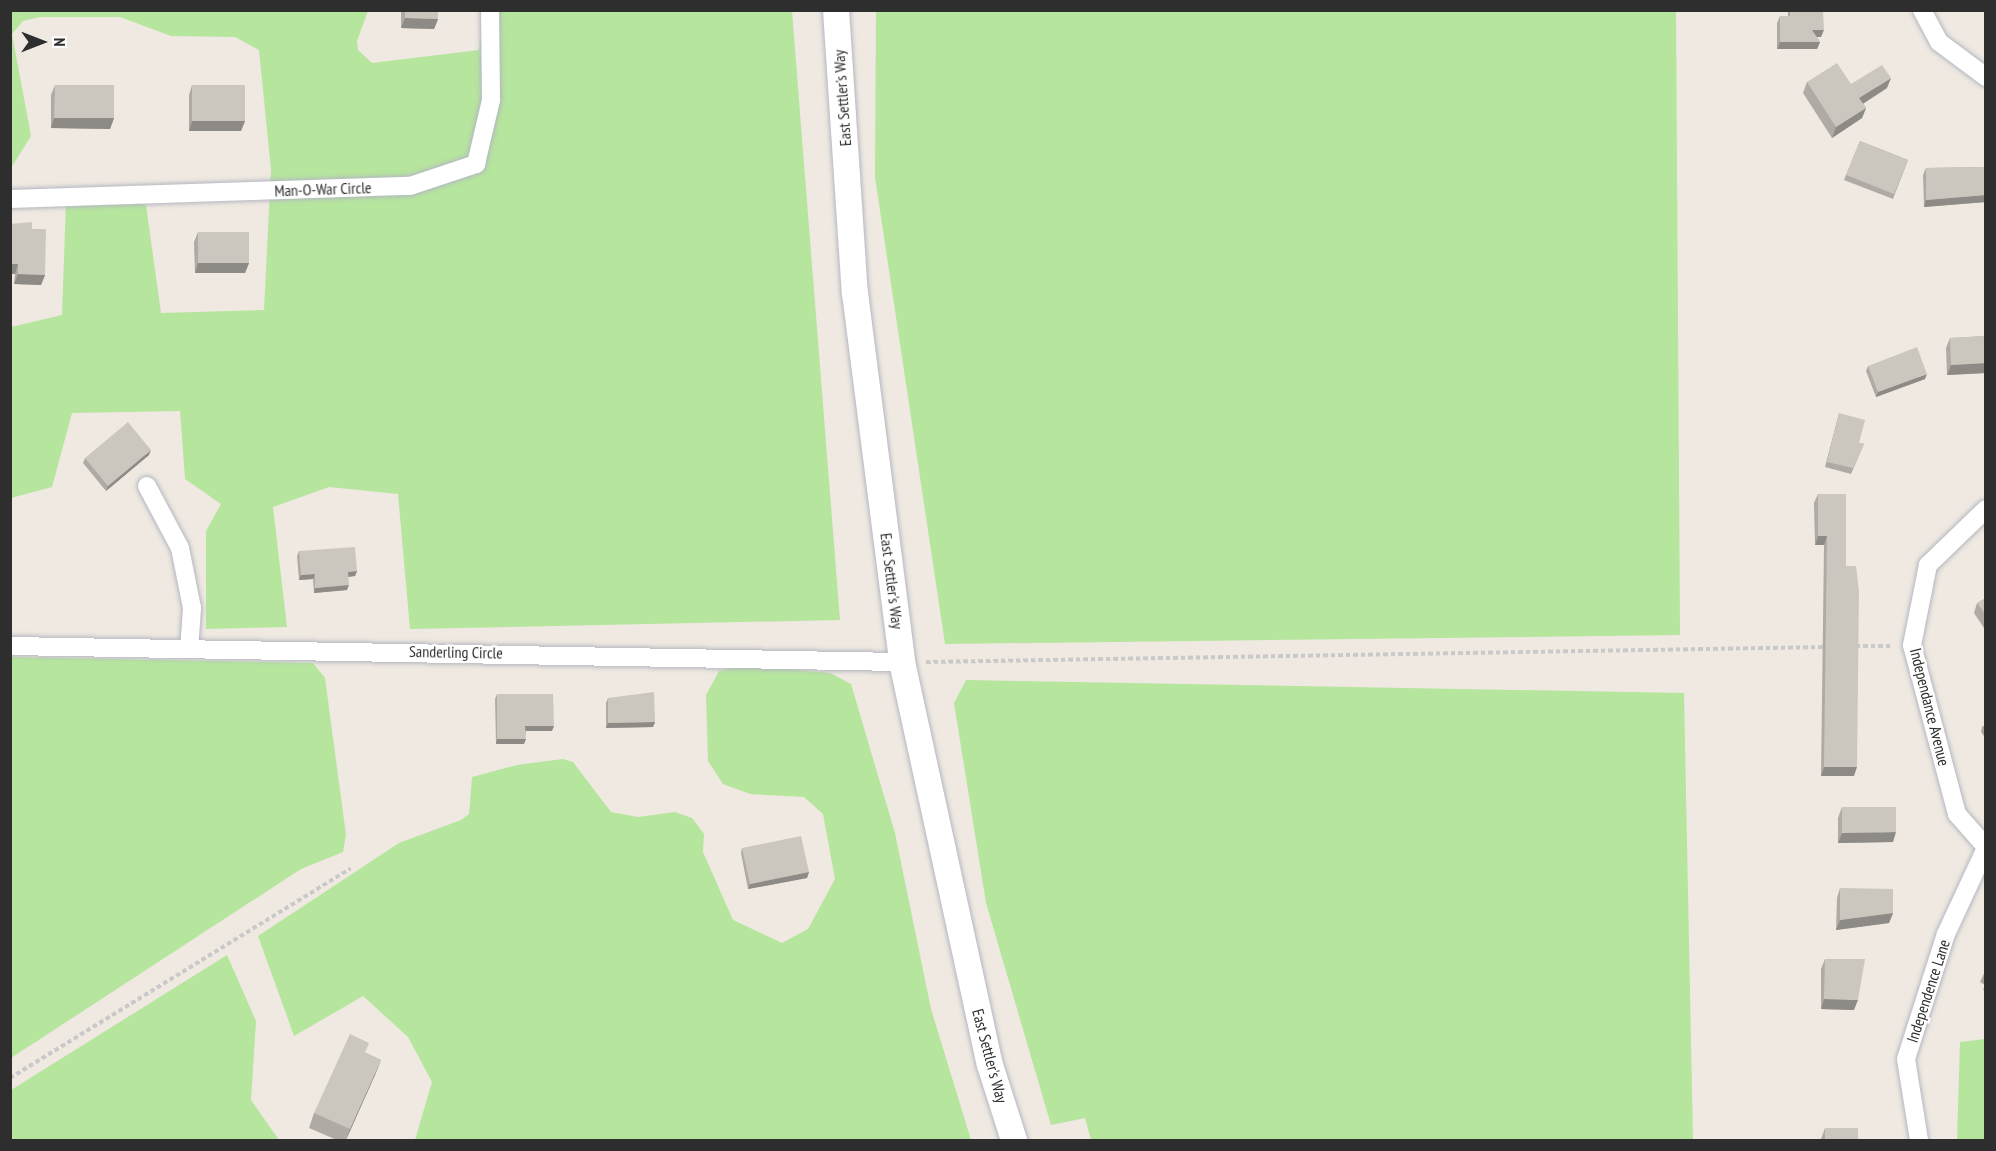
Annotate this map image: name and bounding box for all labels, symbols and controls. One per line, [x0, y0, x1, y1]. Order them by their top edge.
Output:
north arrow [12, 12, 72, 72]
text: N [50, 38, 70, 46]
street label: East Settler's Way [829, 49, 855, 147]
street label: Man-O-War Circle [274, 178, 372, 200]
street label: East Settler's Way [877, 532, 907, 630]
street label: Sanderling Circle [409, 642, 503, 662]
street label: Independance Avenue [1906, 646, 1954, 768]
street label: Independence Lane [1902, 937, 1954, 1045]
street label: East Settler's Way [968, 1007, 1012, 1105]

